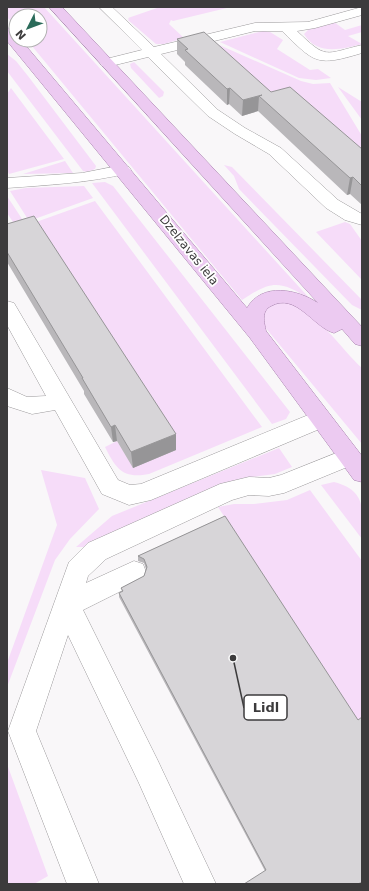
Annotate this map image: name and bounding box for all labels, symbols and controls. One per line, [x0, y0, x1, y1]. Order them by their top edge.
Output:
north arrow [8, 8, 48, 48]
text: N [13, 27, 29, 42]
street label: Dzelzavas iela [157, 212, 221, 288]
callout: Lidl [244, 695, 287, 720]
text: Lidl [253, 700, 279, 715]

